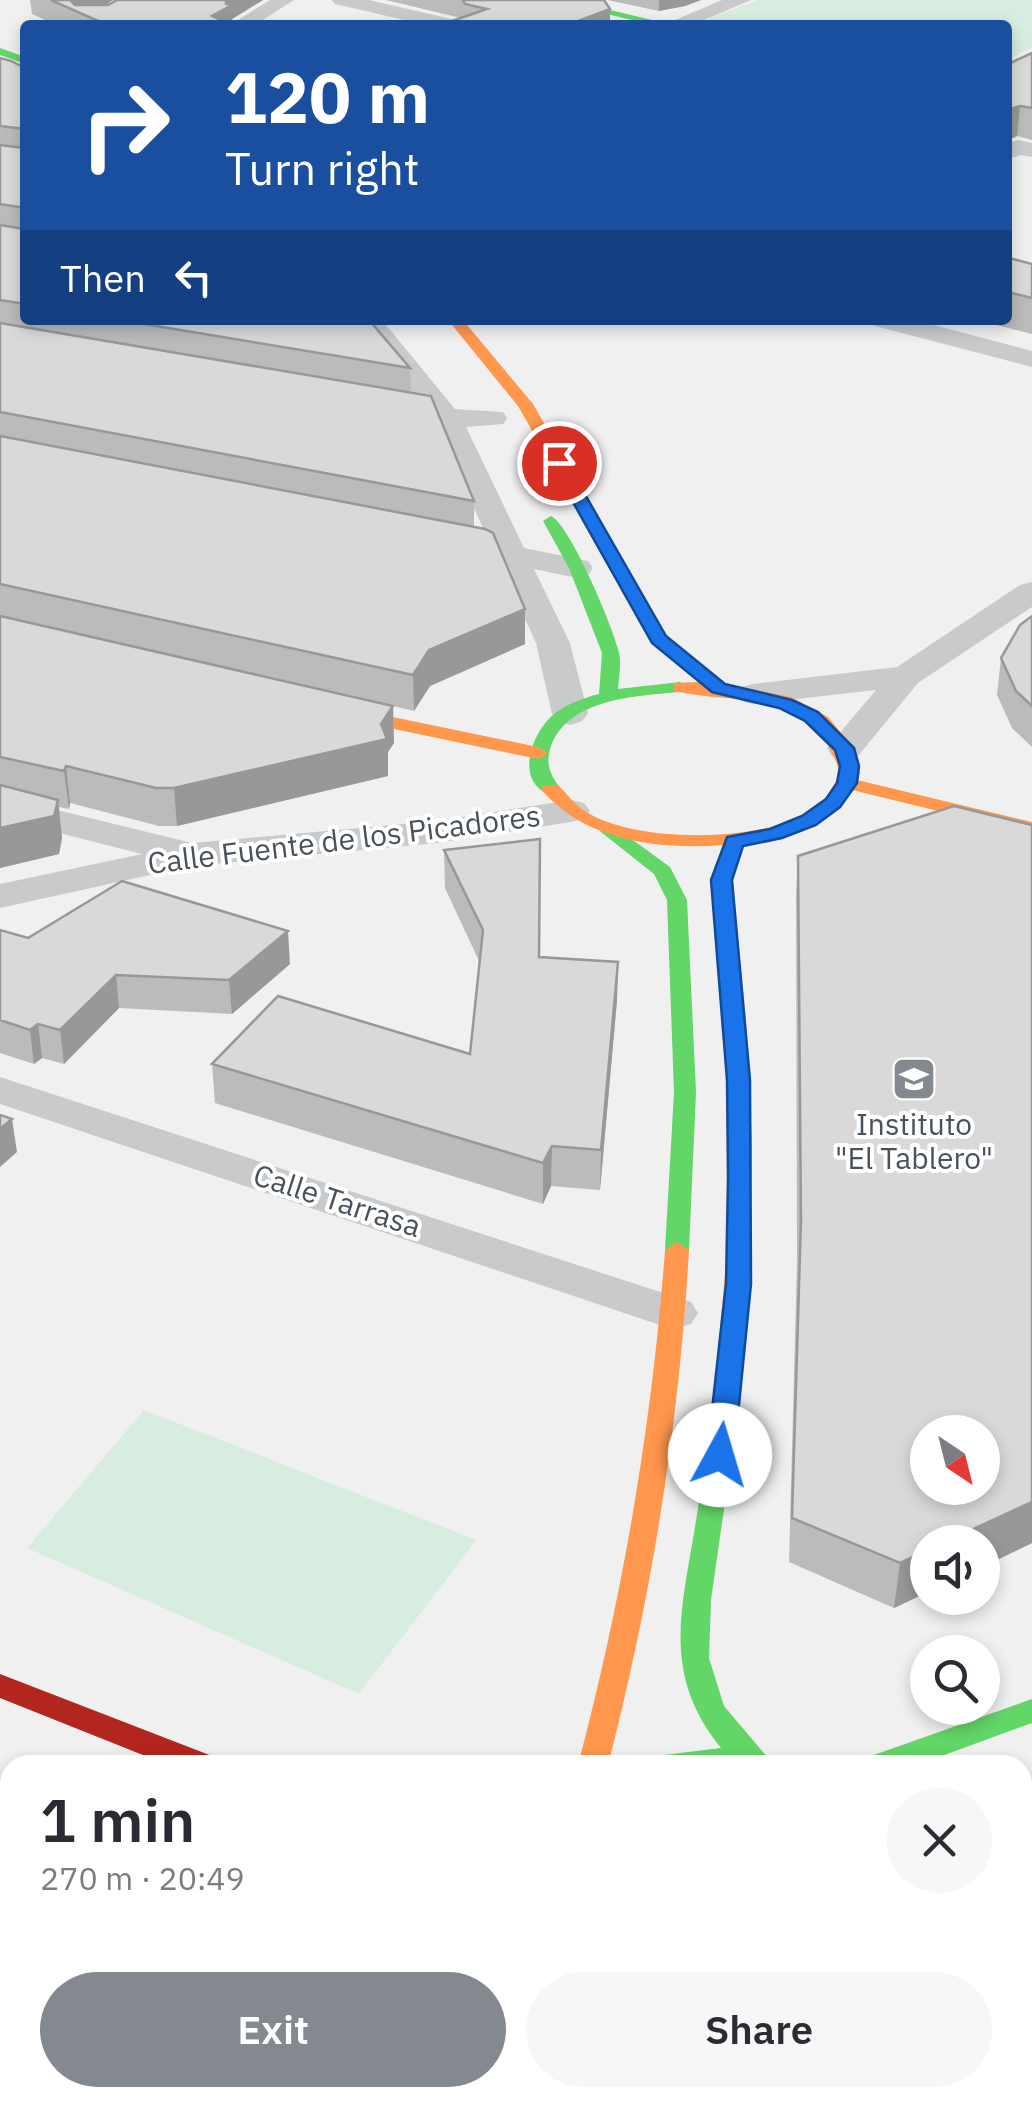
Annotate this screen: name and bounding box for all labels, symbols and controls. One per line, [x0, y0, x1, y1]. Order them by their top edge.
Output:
text: 120 m [225, 51, 430, 142]
icon: right [60, 60, 190, 190]
text: Turn right [225, 139, 420, 197]
icon: left [166, 250, 221, 305]
text: Then [60, 253, 146, 302]
pin [517, 421, 602, 506]
icon: arrive [532, 436, 587, 491]
street label: Calle Fuente de los Picadores [145, 795, 542, 882]
school or university icon: Instituto "El Tablero" [891, 1056, 937, 1102]
place label: Instituto "El Tablero" [835, 1104, 993, 1177]
street label: Calle Tarrasa [249, 1154, 426, 1245]
position arrow [668, 1403, 772, 1507]
north arrow [910, 1415, 1000, 1505]
map controls [910, 1415, 1000, 1725]
button: sound [910, 1525, 1000, 1615]
button: search [910, 1635, 1000, 1725]
text: 1 min [40, 1780, 195, 1859]
button: close [887, 1788, 992, 1893]
text: 270 m · 20:49 [40, 1857, 245, 1899]
button: Exit [40, 1972, 506, 2087]
button: Share [526, 1972, 992, 2087]

